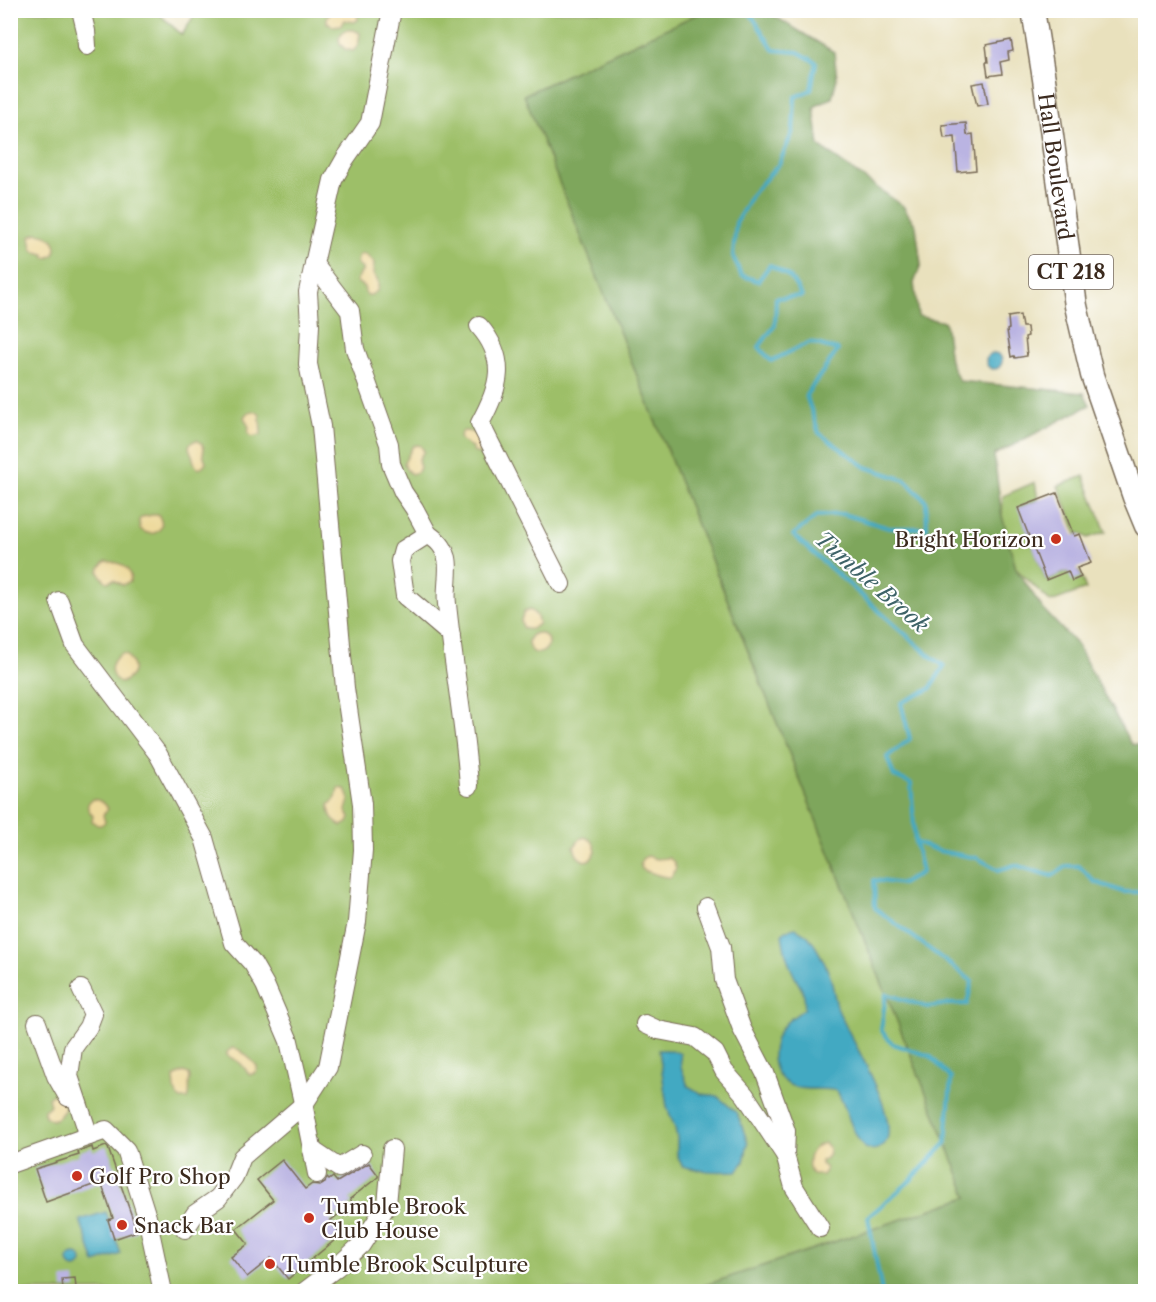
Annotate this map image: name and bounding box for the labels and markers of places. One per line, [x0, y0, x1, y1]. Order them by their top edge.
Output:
place label: Bright Horizon [894, 527, 1044, 552]
marker: Bright Horizon [1049, 532, 1063, 546]
place label: Golf Pro Shop [89, 1164, 231, 1189]
marker: Golf Pro Shop [70, 1169, 84, 1183]
place label: Tumble Brook Club House [321, 1194, 467, 1243]
marker: Tumble Brook Club House [302, 1211, 316, 1225]
place label: Snack Bar [134, 1213, 234, 1238]
marker: Snack Bar [115, 1218, 129, 1232]
place label: Tumble Brook Sculpture [282, 1252, 528, 1277]
marker: Tumble Brook Sculpture [263, 1257, 277, 1271]

